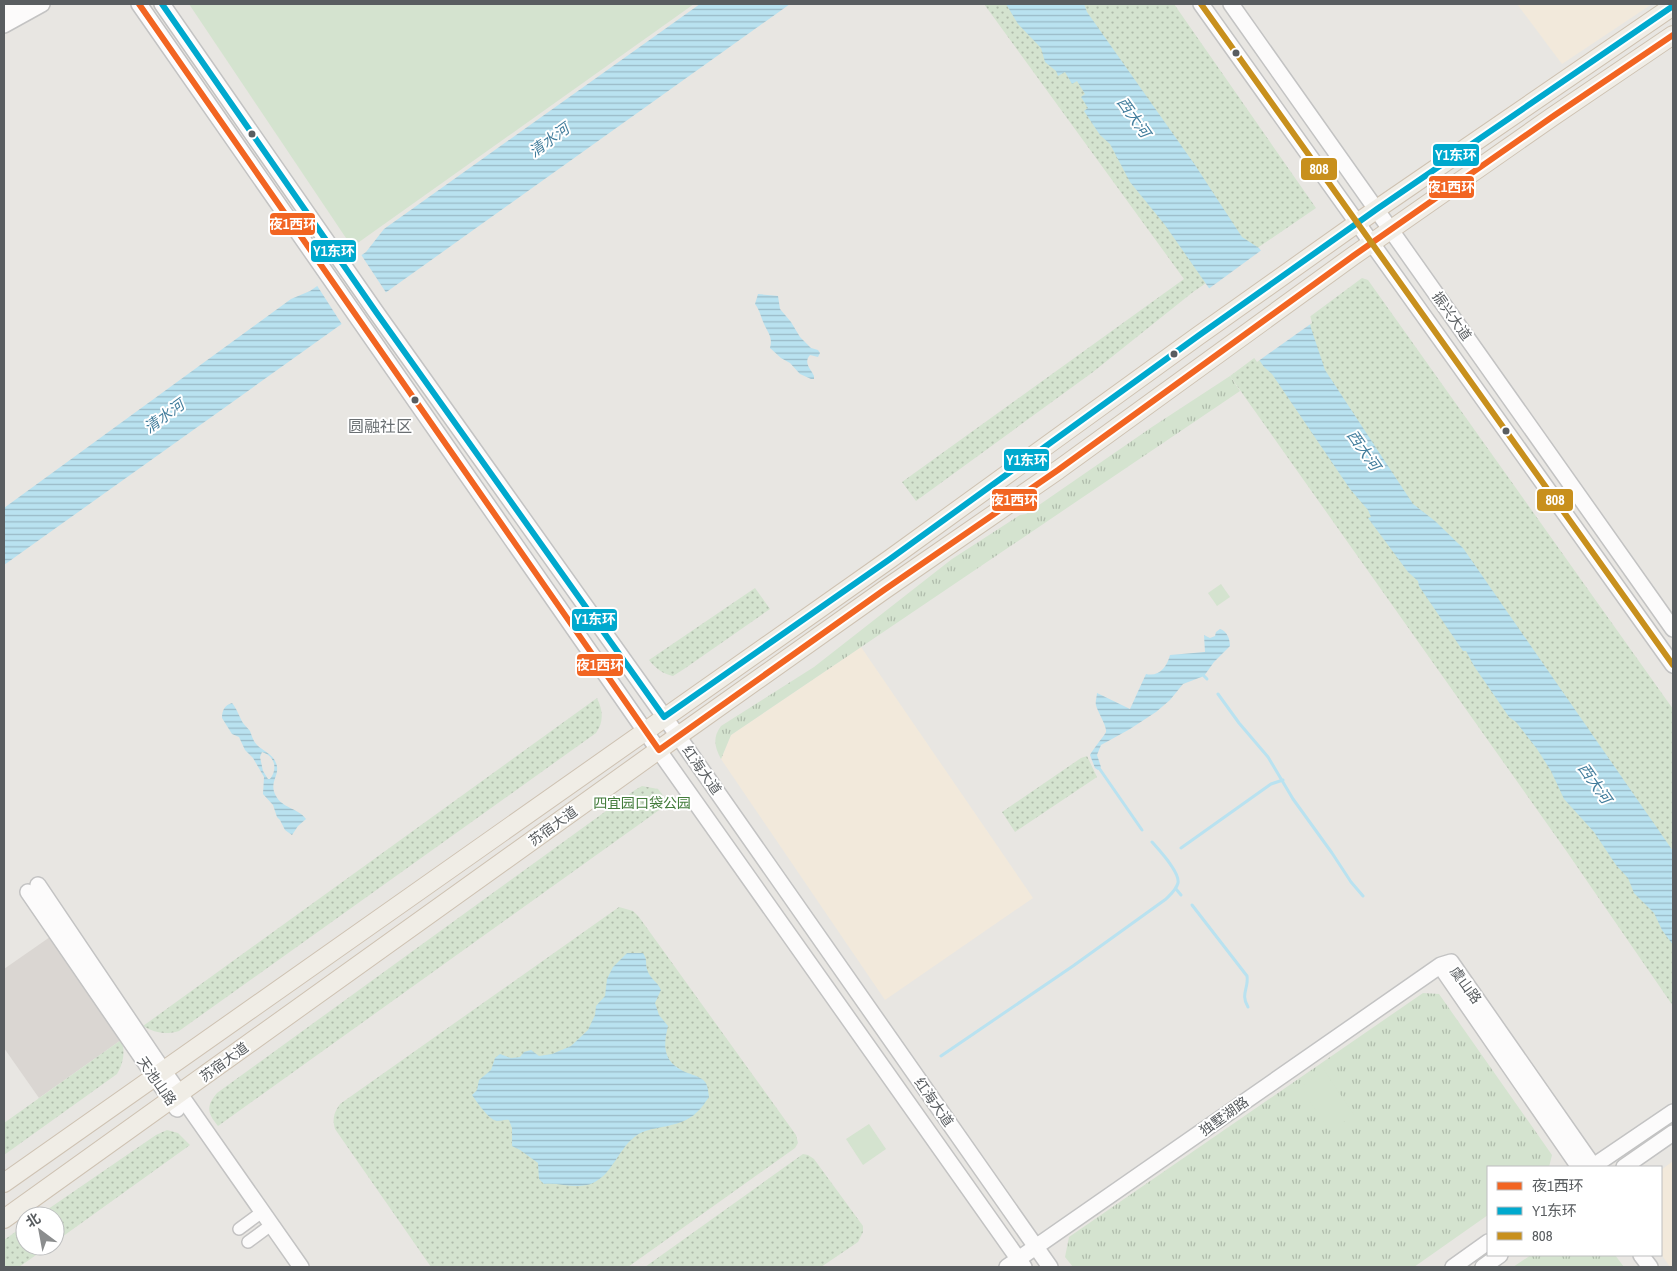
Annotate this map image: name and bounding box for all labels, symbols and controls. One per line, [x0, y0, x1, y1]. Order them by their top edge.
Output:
unlabelled marker [1231, 48, 1241, 58]
water label: 西大河 [1112, 93, 1157, 144]
water label: 清水河 [525, 117, 576, 162]
unlabelled marker [247, 129, 257, 139]
line badge: Y1东环 [1432, 143, 1480, 167]
text: Y1东环 [1435, 146, 1477, 164]
line badge: 808 [1300, 157, 1338, 181]
text: 808 [1309, 160, 1329, 178]
line badge: 夜1西环 [1428, 175, 1475, 199]
text: 夜1西环 [1427, 178, 1475, 196]
line badge: 夜1西环 [269, 212, 316, 236]
text: 夜1西环 [269, 215, 317, 233]
line badge: Y1东环 [310, 239, 357, 263]
text: Y1东环 [313, 242, 355, 260]
street label: 振兴大道 [1429, 288, 1475, 344]
unlabelled marker [1169, 349, 1179, 359]
water label: 清水河 [140, 393, 191, 438]
unlabelled marker [410, 395, 420, 405]
district label: 圆融社区 [348, 415, 412, 437]
water label: 西大河 [1342, 426, 1387, 477]
unlabelled marker [1501, 426, 1511, 436]
line badge: Y1东环 [1003, 448, 1050, 472]
text: Y1东环 [1006, 451, 1048, 469]
line badge: 夜1西环 [991, 488, 1038, 512]
line badge: 808 [1536, 488, 1574, 512]
text: 夜1西环 [990, 491, 1038, 509]
text: 808 [1545, 491, 1565, 509]
line badge: Y1东环 [571, 608, 618, 632]
text: Y1东环 [574, 610, 616, 628]
line badge: 夜1西环 [576, 653, 624, 677]
text: 夜1西环 [576, 656, 624, 674]
street label: 红海大道 [679, 742, 725, 798]
water label: 西大河 [1573, 759, 1618, 810]
park label: 四宜园口袋公园 [593, 794, 691, 812]
street label: 苏宿大道 [525, 802, 581, 850]
street label: 虞山路 [1446, 963, 1486, 1007]
street label: 苏宿大道 [196, 1038, 252, 1086]
street label: 天池山路 [134, 1053, 180, 1109]
street label: 红海大道 [911, 1074, 957, 1130]
street label: 独墅湖路 [1196, 1093, 1252, 1139]
legend [1487, 1166, 1662, 1256]
text: 夜1西环 [1532, 1175, 1584, 1196]
text: Y1东环 [1532, 1200, 1577, 1221]
north arrow [15, 1206, 65, 1256]
text: 北 [22, 1209, 44, 1231]
text: 808 [1532, 1225, 1553, 1246]

